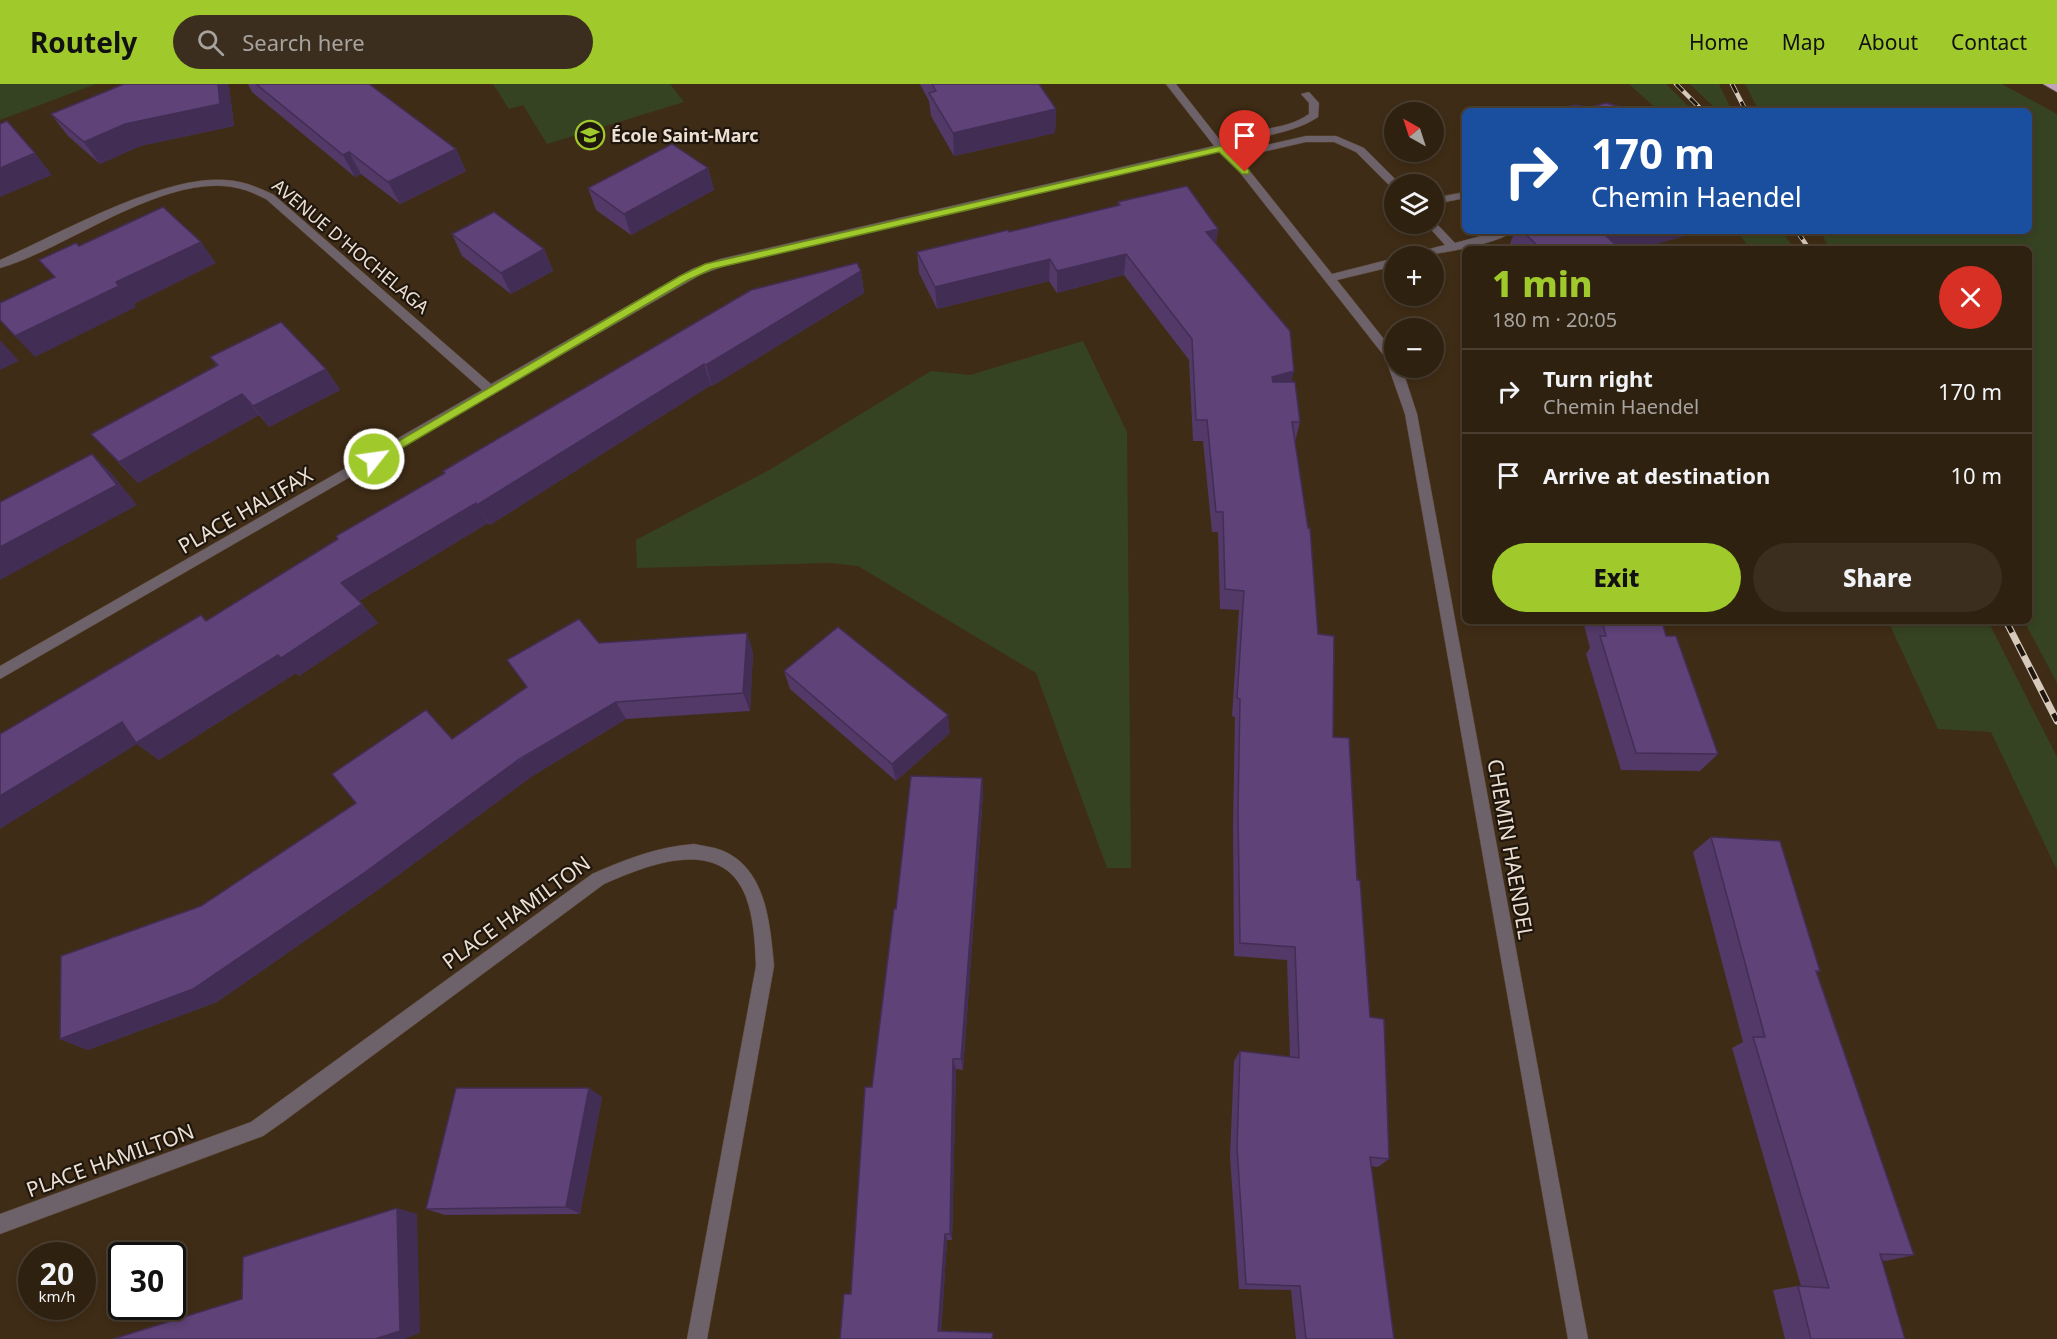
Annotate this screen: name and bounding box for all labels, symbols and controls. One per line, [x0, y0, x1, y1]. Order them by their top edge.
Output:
search box [173, 15, 593, 69]
text: Routely [30, 23, 137, 61]
icon: search [194, 26, 227, 59]
text: Search here [242, 27, 365, 57]
text: Home [1689, 28, 1749, 56]
text: Map [1782, 28, 1825, 56]
text: About [1858, 28, 1918, 56]
text: Contact [1951, 28, 2027, 56]
north arrow [1384, 102, 1444, 162]
map controls [1384, 102, 1444, 378]
pin [1219, 110, 1270, 172]
school or university icon: École Saint-Marc [574, 119, 606, 151]
icon: arrive [1228, 119, 1261, 152]
place label: École Saint-Marc [611, 123, 759, 147]
text: 170 m [1591, 124, 1715, 181]
icon: right [1492, 132, 1570, 210]
street label: AVENUE D'HOCHELAGA [268, 173, 435, 319]
button: layers [1384, 174, 1444, 234]
text: Chemin Haendel [1591, 178, 1802, 215]
button: + [1384, 246, 1444, 306]
text: 1 min [1492, 259, 1593, 308]
button: close [1939, 266, 2002, 329]
text: 180 m · 20:05 [1492, 306, 1617, 333]
button: − [1384, 318, 1444, 378]
text: Turn right [1543, 363, 1653, 393]
icon: right [1492, 375, 1525, 408]
text: 170 m [1938, 376, 2002, 406]
text: Chemin Haendel [1543, 393, 1699, 420]
position arrow [342, 427, 406, 491]
icon: arrive [1492, 459, 1525, 492]
street label: PLACE HALIFAX [173, 460, 318, 560]
text: Arrive at destination [1543, 460, 1770, 490]
text: 10 m [1951, 460, 2002, 490]
button: Exit [1492, 543, 1741, 612]
button: Share [1753, 543, 2002, 612]
street label: CHEMIN HAENDEL [1481, 757, 1541, 941]
street label: PLACE HAMILTON [436, 849, 596, 975]
street label: PLACE HAMILTON [22, 1117, 198, 1203]
speed limit sign: 30 [108, 1242, 186, 1320]
text: 20 [40, 1253, 74, 1294]
text: km/h [39, 1286, 75, 1306]

